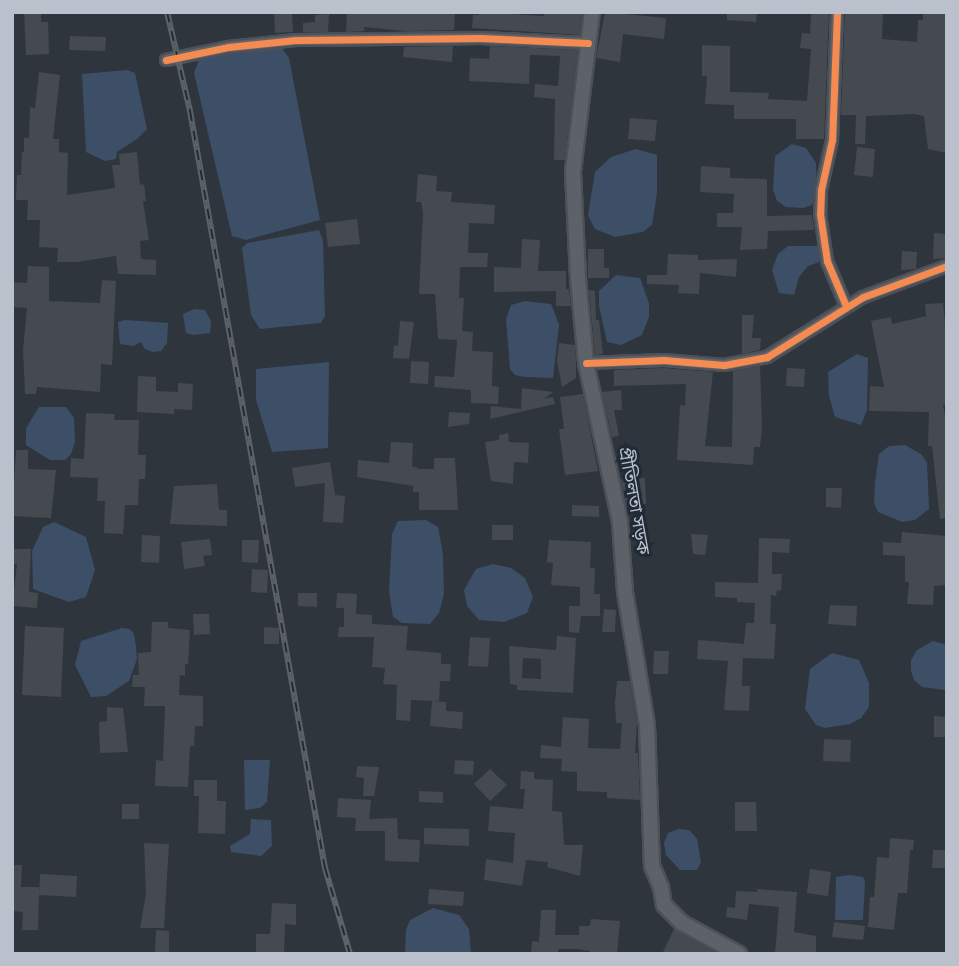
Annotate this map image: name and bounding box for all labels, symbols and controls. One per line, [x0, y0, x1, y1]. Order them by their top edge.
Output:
street label: প্রীতিলতা সড়ক [612, 445, 652, 557]

